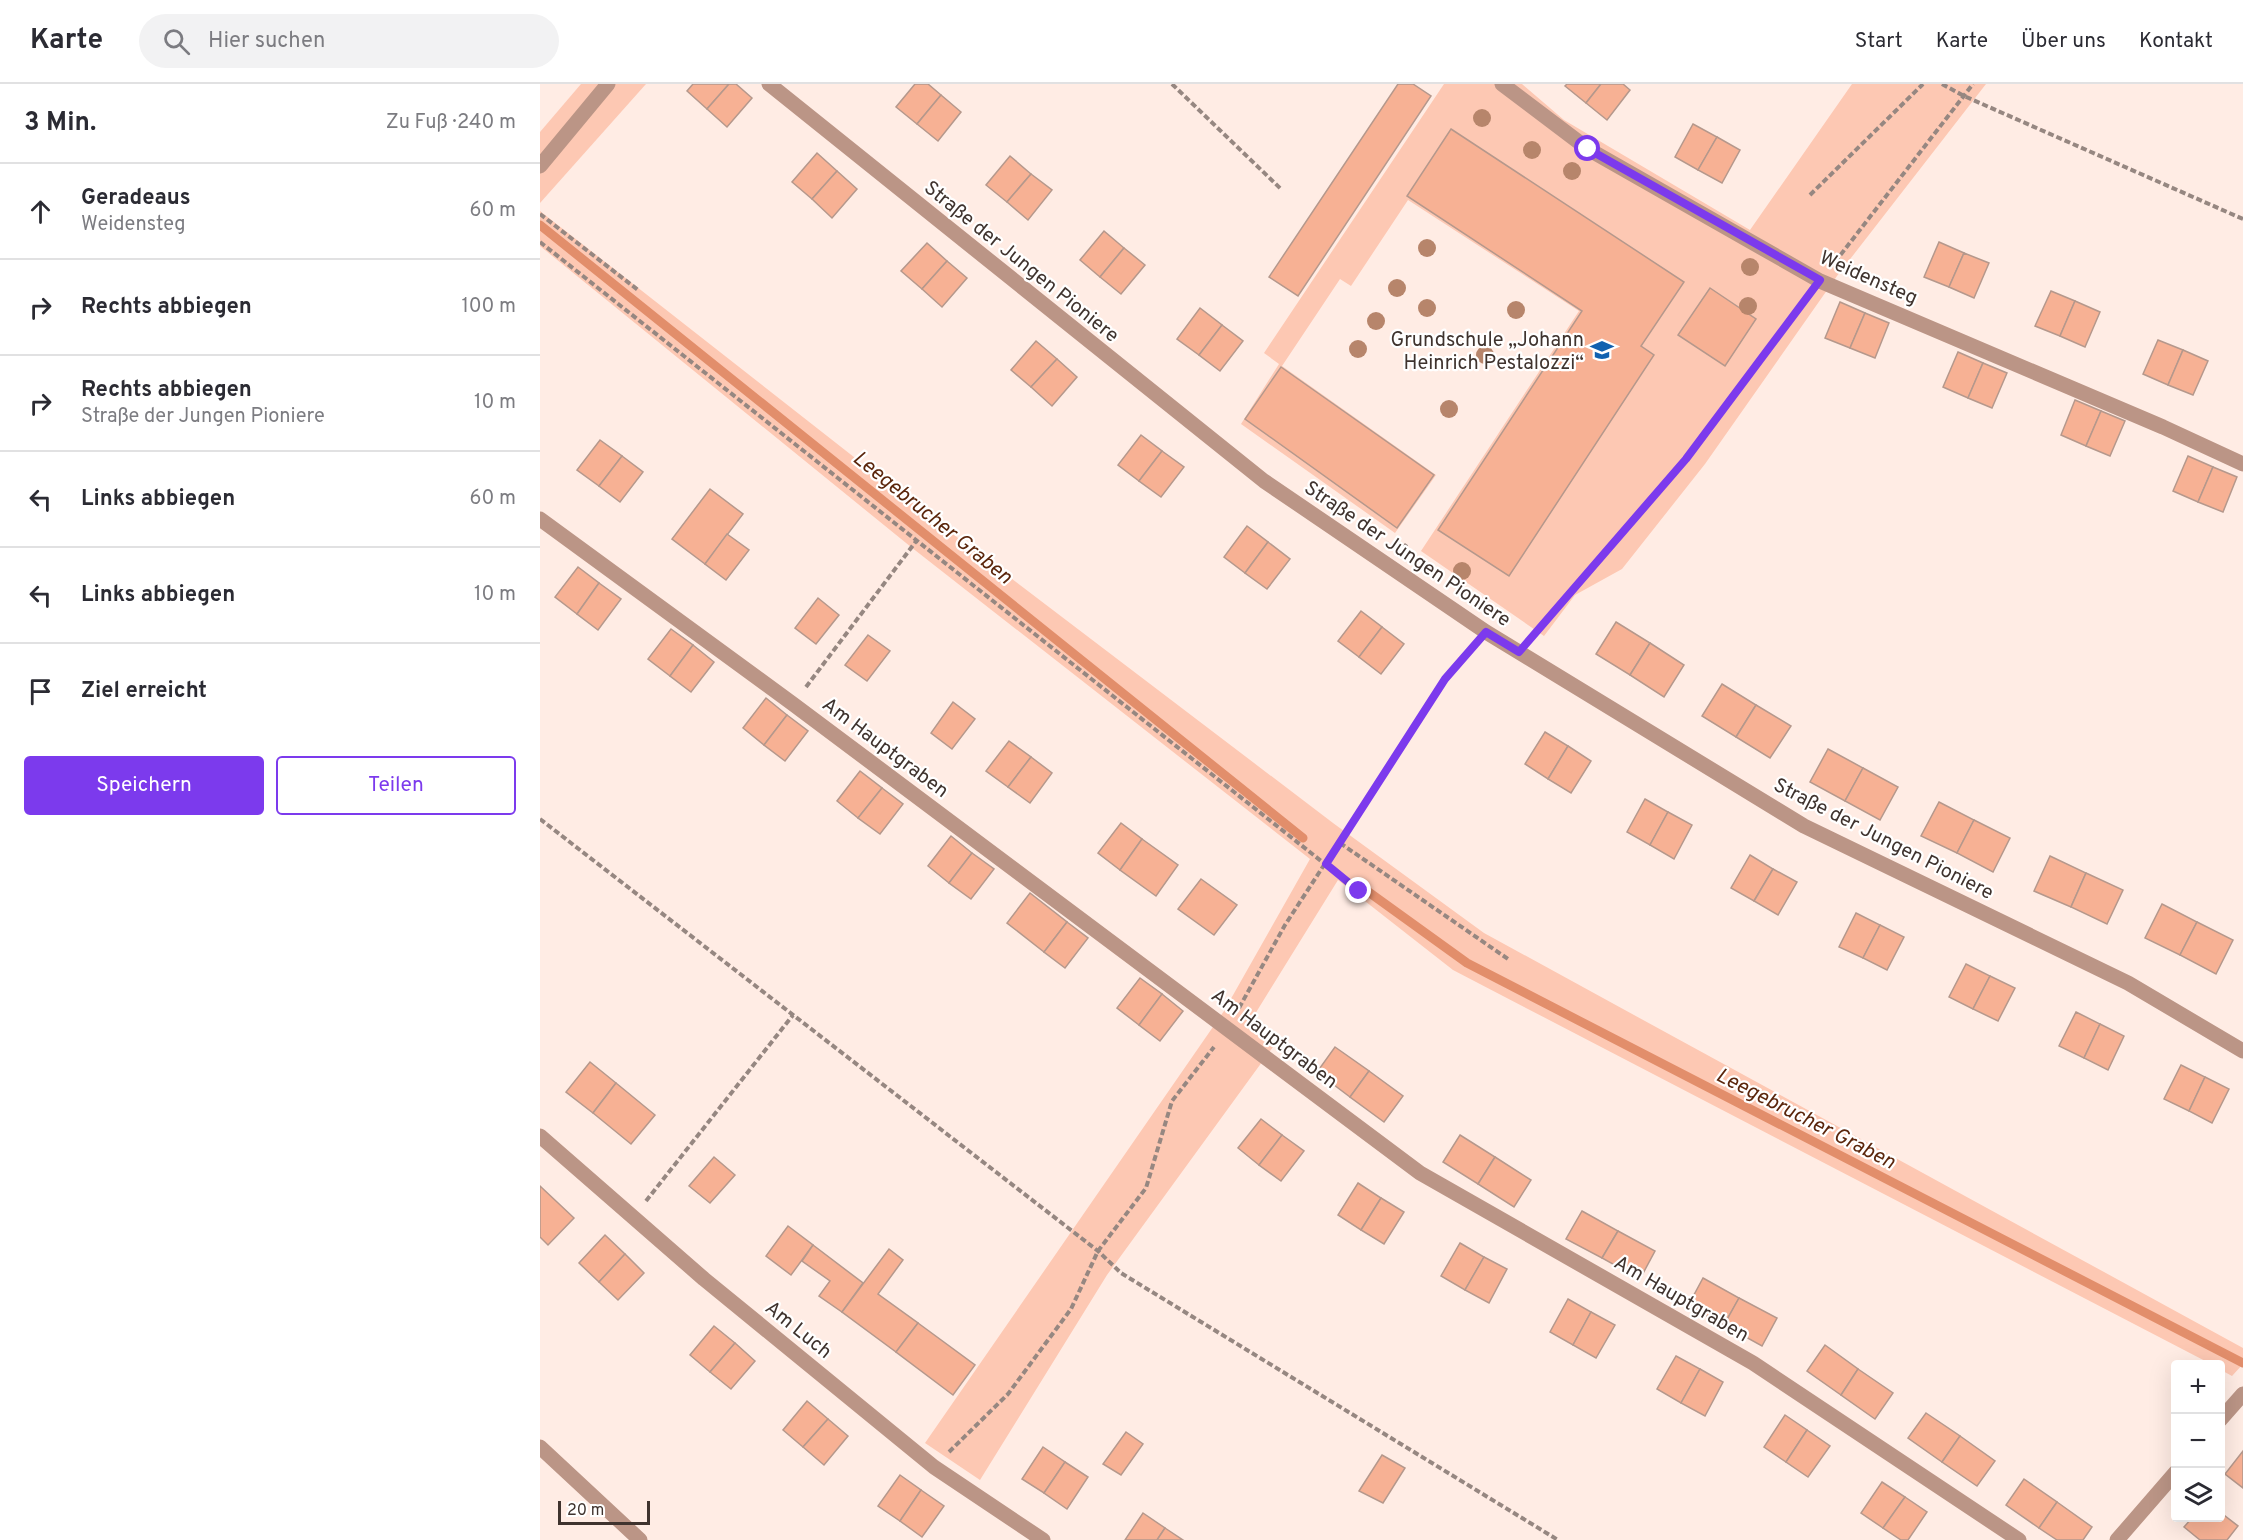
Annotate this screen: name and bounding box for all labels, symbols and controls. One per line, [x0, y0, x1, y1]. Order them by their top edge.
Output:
search box [139, 14, 559, 68]
text: Karte [30, 23, 103, 59]
icon: search [160, 25, 193, 58]
text: Hier suchen [208, 28, 325, 55]
text: Start [1855, 28, 1903, 55]
text: Karte [1936, 28, 1988, 55]
text: Über uns [2021, 28, 2106, 55]
text: Kontakt [2139, 28, 2213, 55]
text: 3 Min. [24, 107, 96, 140]
text: Zu Fuß · 240 m [386, 110, 516, 136]
route start [1574, 135, 1600, 161]
street label: Straße der Jungen Pioniere [918, 176, 1124, 349]
text: Geradeaus [81, 185, 191, 212]
icon: ahead [24, 195, 57, 228]
text: 60 m [470, 198, 516, 224]
text: Weidensteg [81, 212, 186, 238]
street label: Weidensteg [1815, 246, 1921, 312]
icon: right [24, 291, 57, 324]
text: Rechts abbiegen [81, 294, 252, 321]
text: 100 m [461, 294, 516, 320]
place label: Grundschule „Johann Heinrich Pestalozzi“ [1390, 328, 1584, 377]
school or university icon: Grundschule „Johann Heinrich Pestalozzi“ [1589, 337, 1615, 363]
text: Rechts abbiegen [81, 377, 252, 404]
icon: right [24, 387, 57, 420]
text: 10 m [474, 390, 516, 416]
text: Straße der Jungen Pioniere [81, 404, 325, 430]
water label: Leegebrucher Graben [847, 446, 1018, 591]
street label: Straße der Jungen Pioniere [1299, 476, 1515, 634]
icon: left [24, 483, 57, 516]
text: Links abbiegen [81, 486, 235, 513]
text: 60 m [470, 486, 516, 512]
icon: left [24, 579, 57, 612]
text: Links abbiegen [81, 582, 235, 609]
text: 10 m [474, 582, 516, 608]
icon: arrive [24, 675, 57, 708]
text: Ziel erreicht [81, 678, 207, 705]
street label: Am Hauptgraben [816, 692, 953, 805]
button: Speichern [24, 756, 264, 815]
button: Teilen [276, 756, 516, 815]
street label: Straße der Jungen Pioniere [1769, 773, 1998, 907]
route end [1345, 877, 1371, 903]
street label: Am Hauptgraben [1205, 983, 1342, 1096]
water label: Leegebrucher Graben [1711, 1062, 1900, 1176]
street label: Am Hauptgraben [1609, 1250, 1753, 1349]
street label: Am Luch [759, 1296, 837, 1365]
map controls [2171, 1360, 2225, 1522]
button: + [2171, 1360, 2225, 1414]
button: − [2171, 1414, 2225, 1468]
button: layers [2171, 1468, 2225, 1522]
scale bar [558, 1498, 650, 1526]
text: 20 m [567, 1501, 604, 1521]

